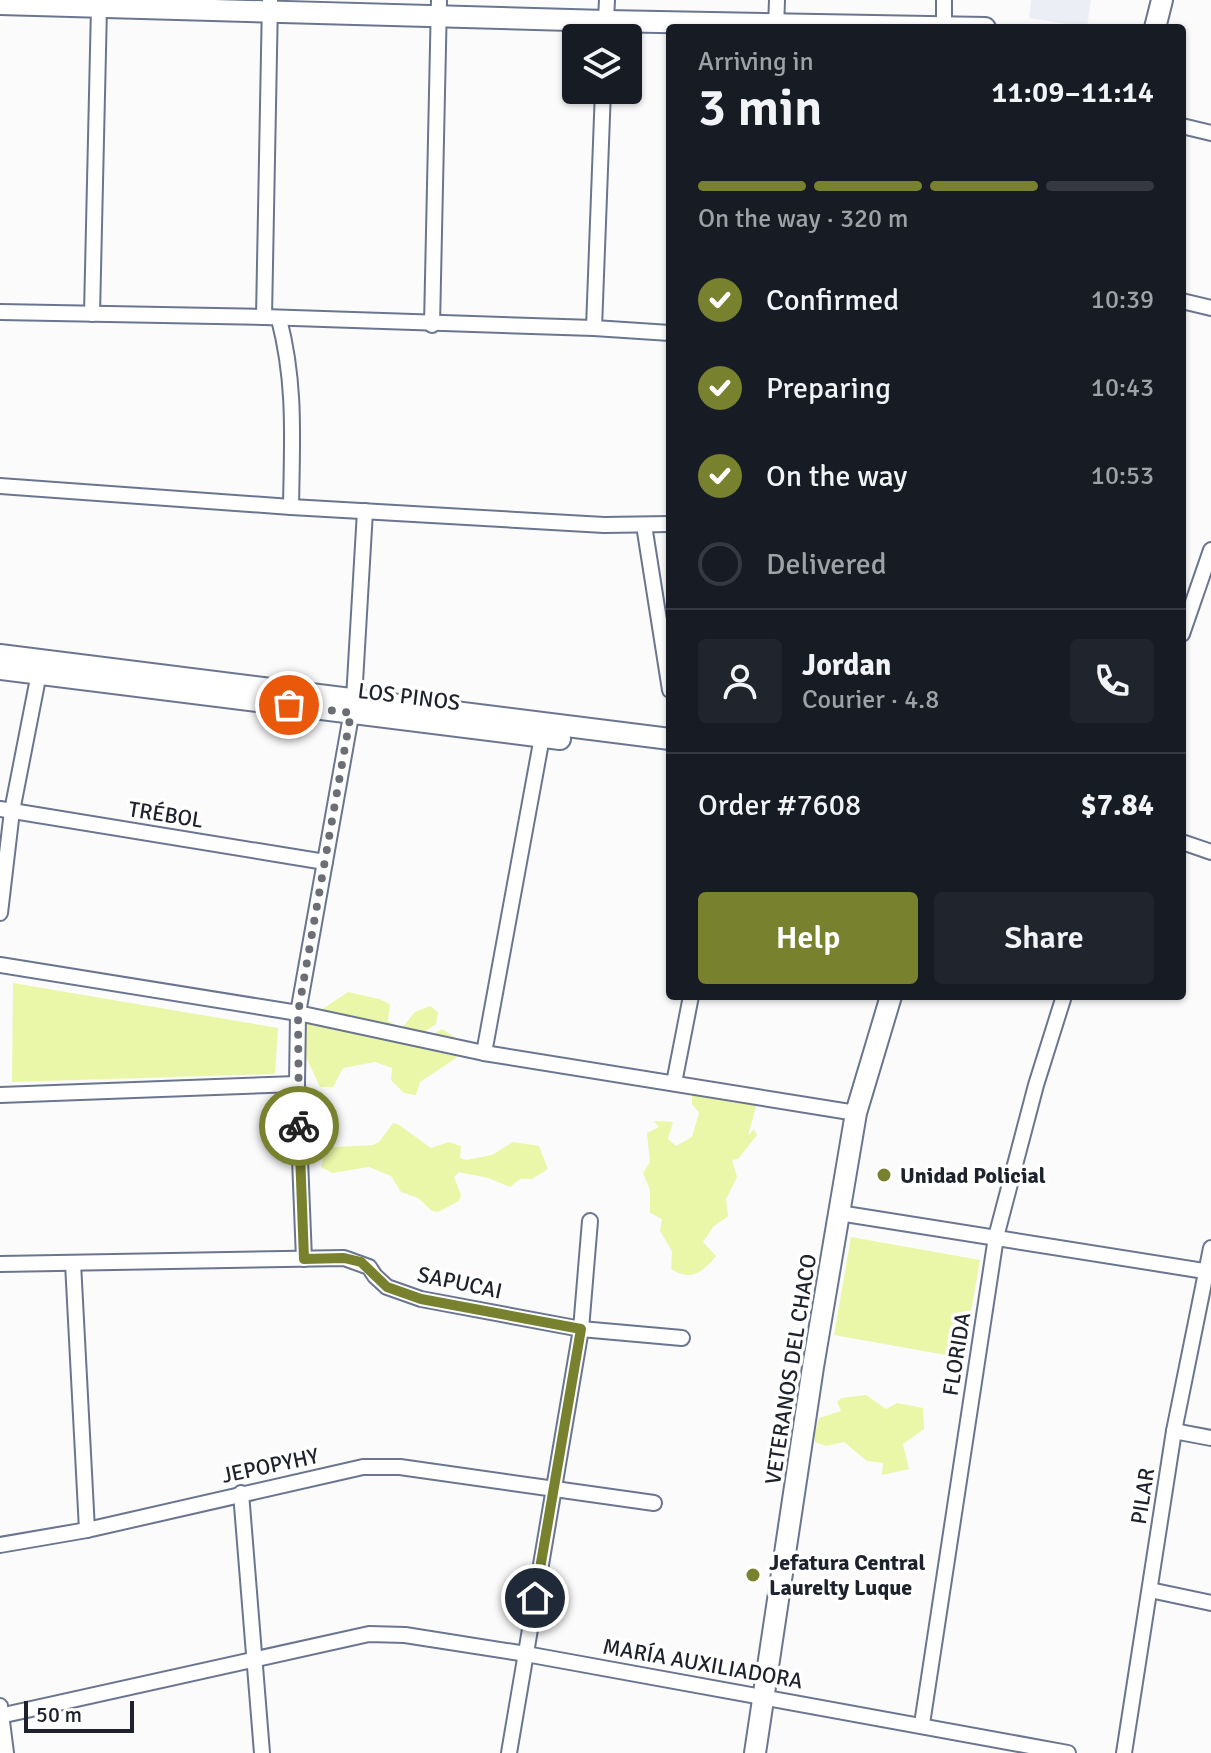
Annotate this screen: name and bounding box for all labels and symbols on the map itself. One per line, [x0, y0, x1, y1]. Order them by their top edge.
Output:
pin [255, 671, 323, 739]
street label: LOS PINOS [356, 677, 462, 716]
street label: TRÉBOL [127, 795, 205, 834]
courier [259, 1086, 339, 1166]
place label: Unidad Policial [900, 1162, 1046, 1189]
marker: Unidad Policial [875, 1166, 893, 1184]
street label: VETERANOS DEL CHACO [759, 1252, 822, 1486]
street label: SAPUCAI [415, 1260, 505, 1305]
street label: FLORIDA [937, 1310, 976, 1398]
street label: JEPOPYHY [219, 1442, 321, 1489]
street label: PILAR [1125, 1466, 1160, 1526]
place label: Jefatura Central Laurelty Luque [769, 1549, 926, 1601]
pin [501, 1564, 569, 1632]
marker: Jefatura Central Laurelty Luque [744, 1566, 762, 1584]
street label: MARÍA AUXILIADORA [601, 1633, 806, 1694]
scale bar [24, 1697, 134, 1733]

